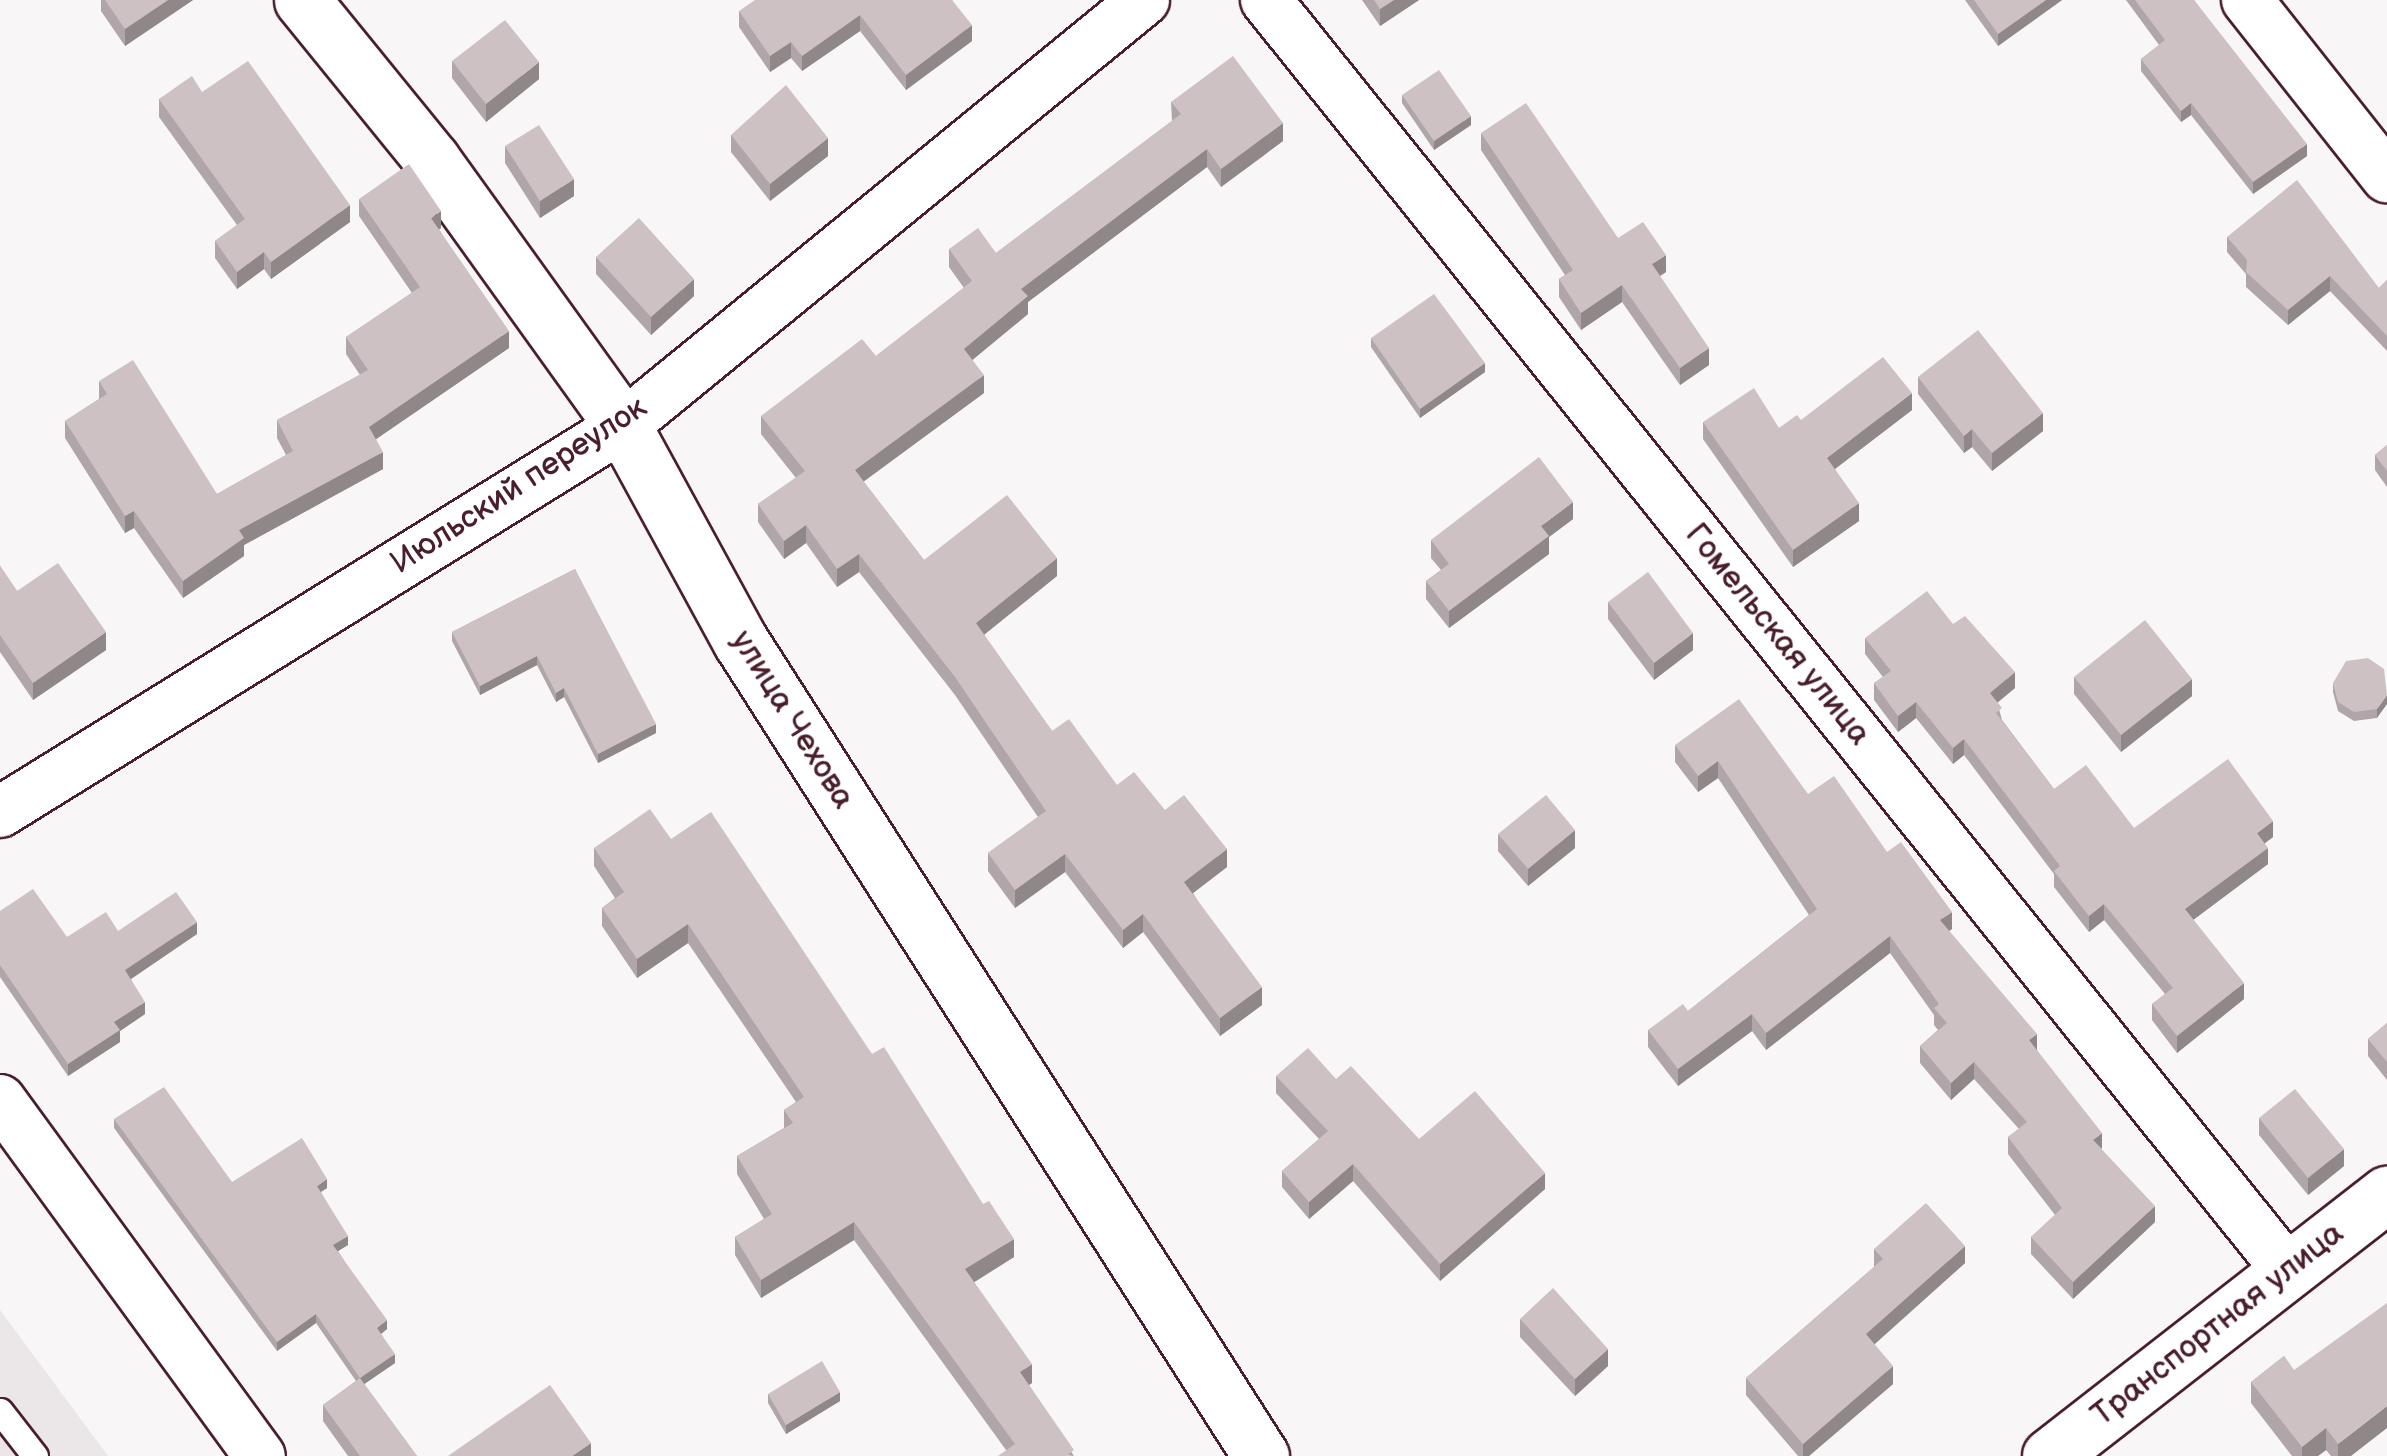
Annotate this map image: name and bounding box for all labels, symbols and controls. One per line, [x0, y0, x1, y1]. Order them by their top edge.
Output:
street label: Июльский переулок [384, 389, 654, 583]
street label: Гомельская улица [1676, 517, 1878, 753]
street label: улица Чехова [722, 624, 862, 816]
street label: Транспортная улица [2084, 1215, 2352, 1435]

